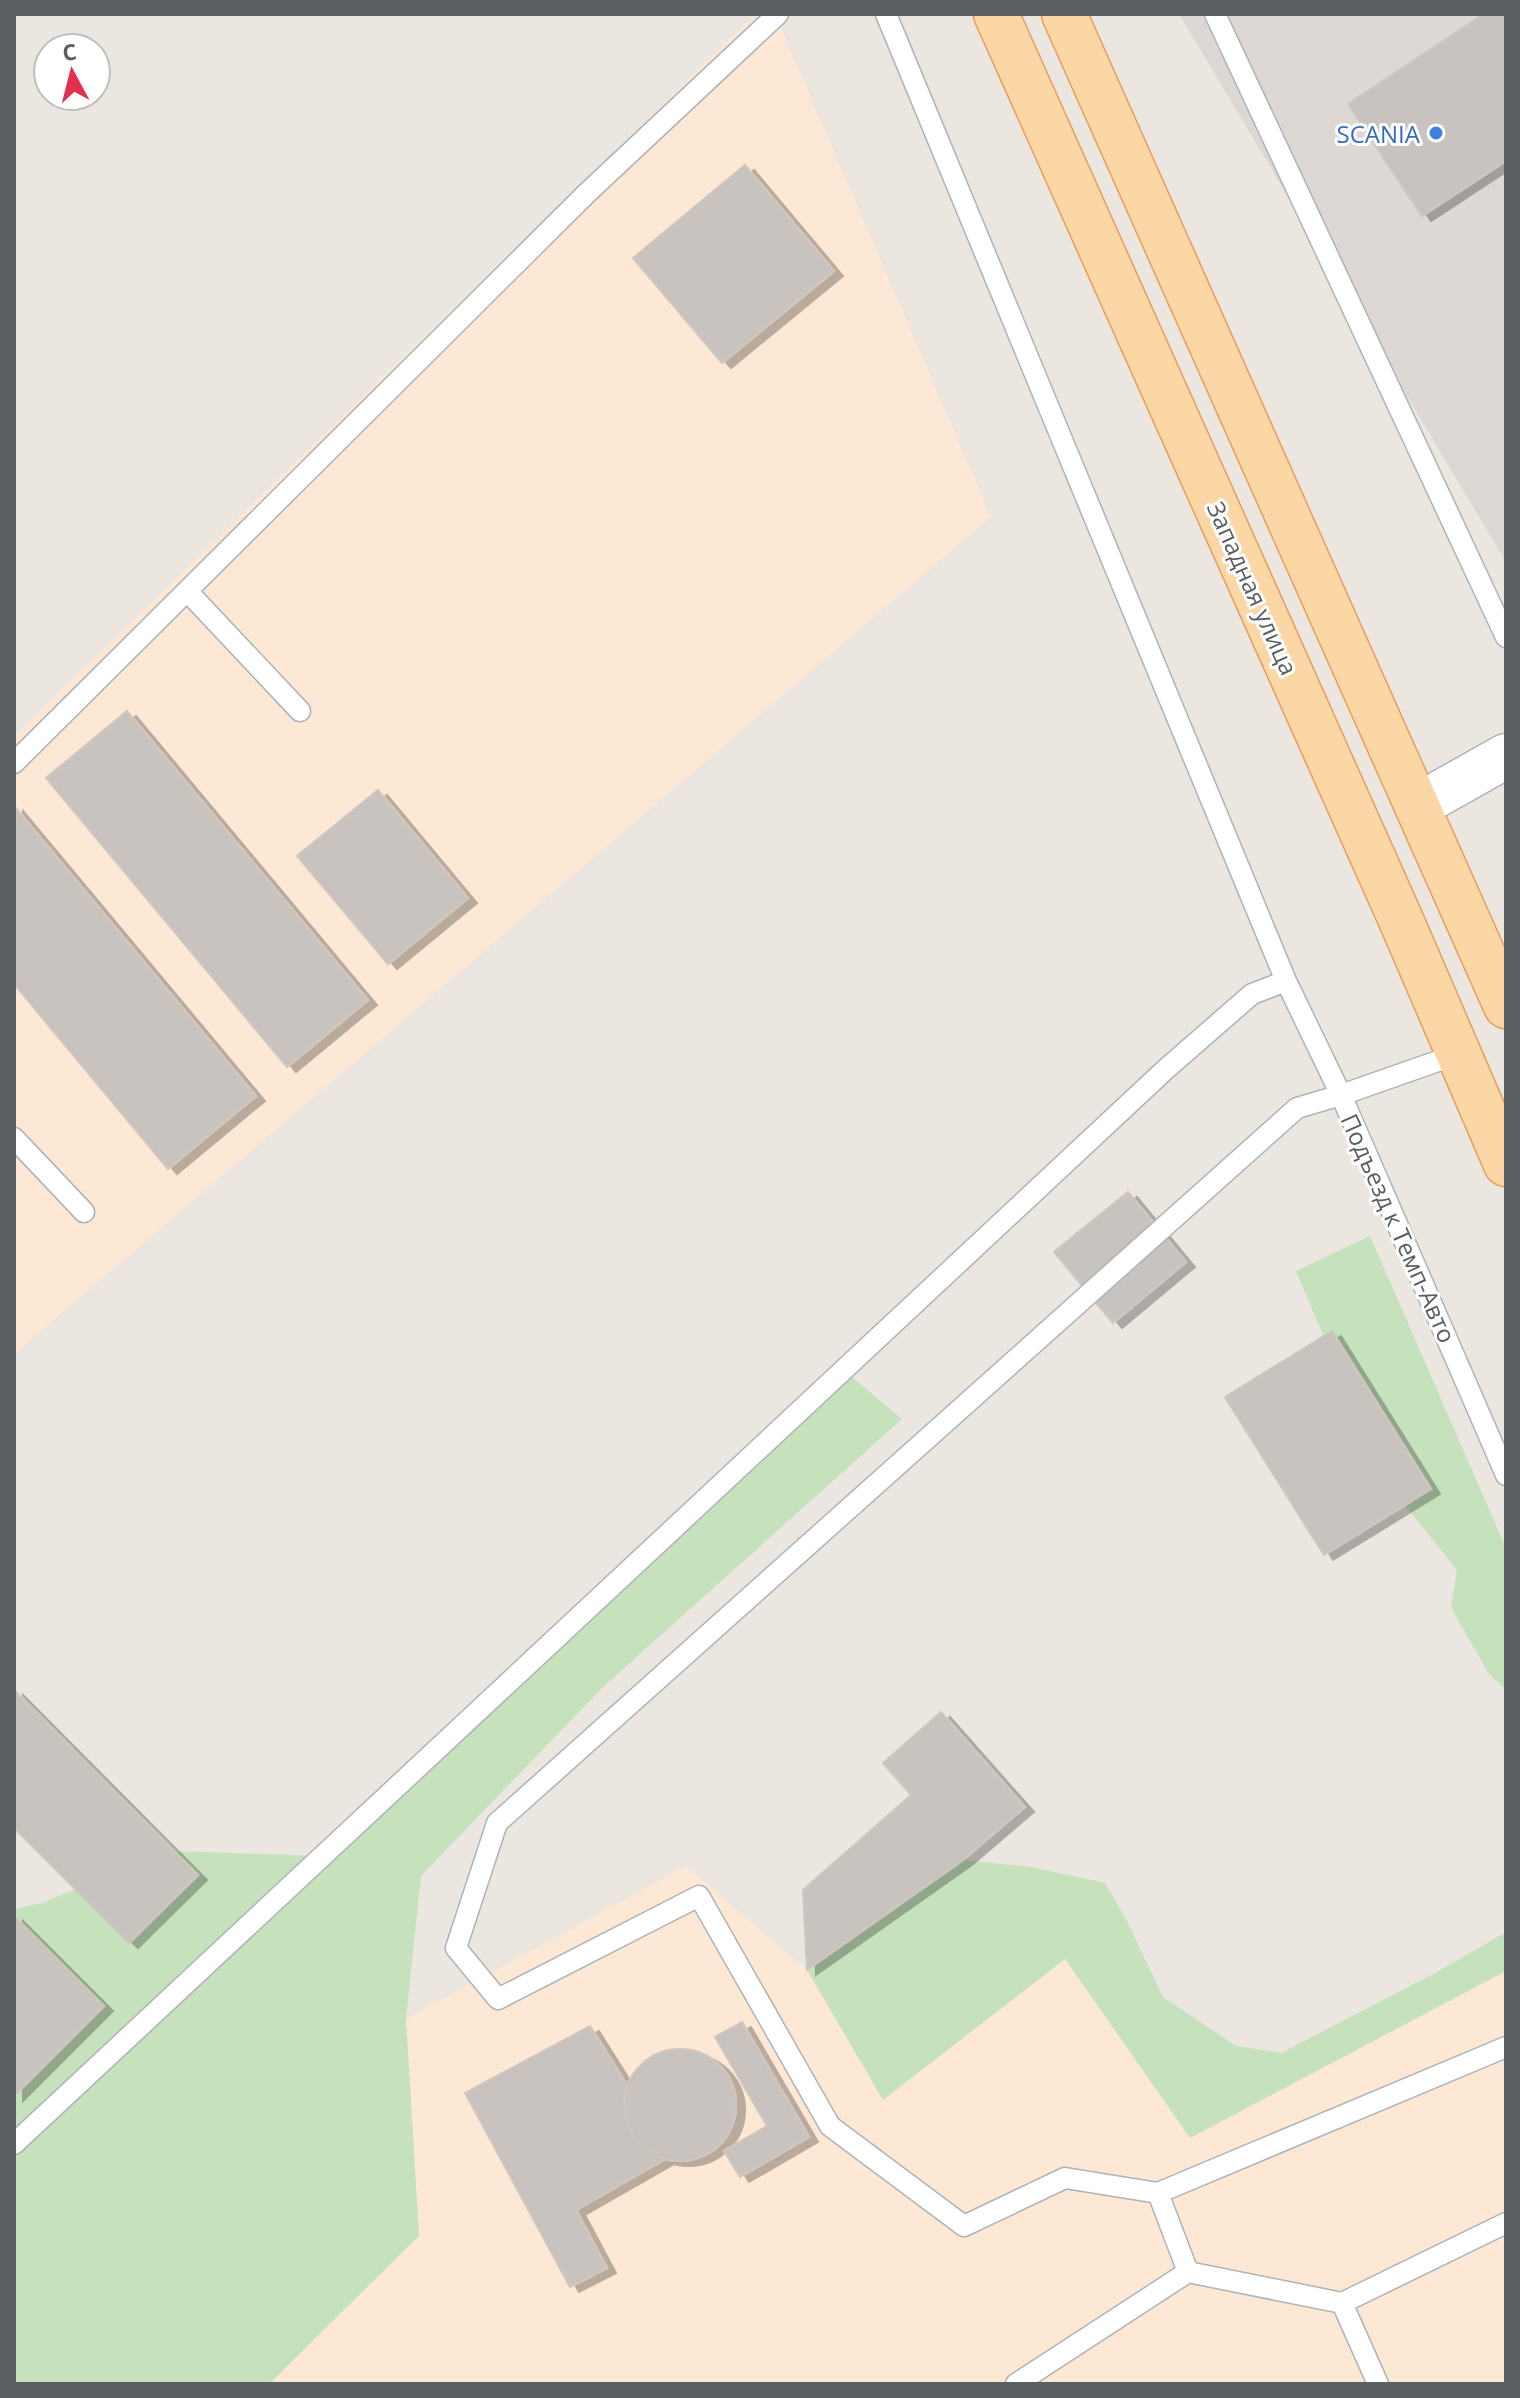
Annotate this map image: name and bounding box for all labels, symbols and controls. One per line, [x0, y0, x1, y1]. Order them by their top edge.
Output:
north arrow [32, 32, 112, 112]
text: С [61, 35, 78, 67]
place label: SCANIA [1337, 117, 1421, 150]
marker: SCANIA [1427, 124, 1445, 142]
street label: Западная улица [1200, 496, 1306, 680]
street label: Подъезд к Темп-Авто [1334, 1108, 1464, 1348]

